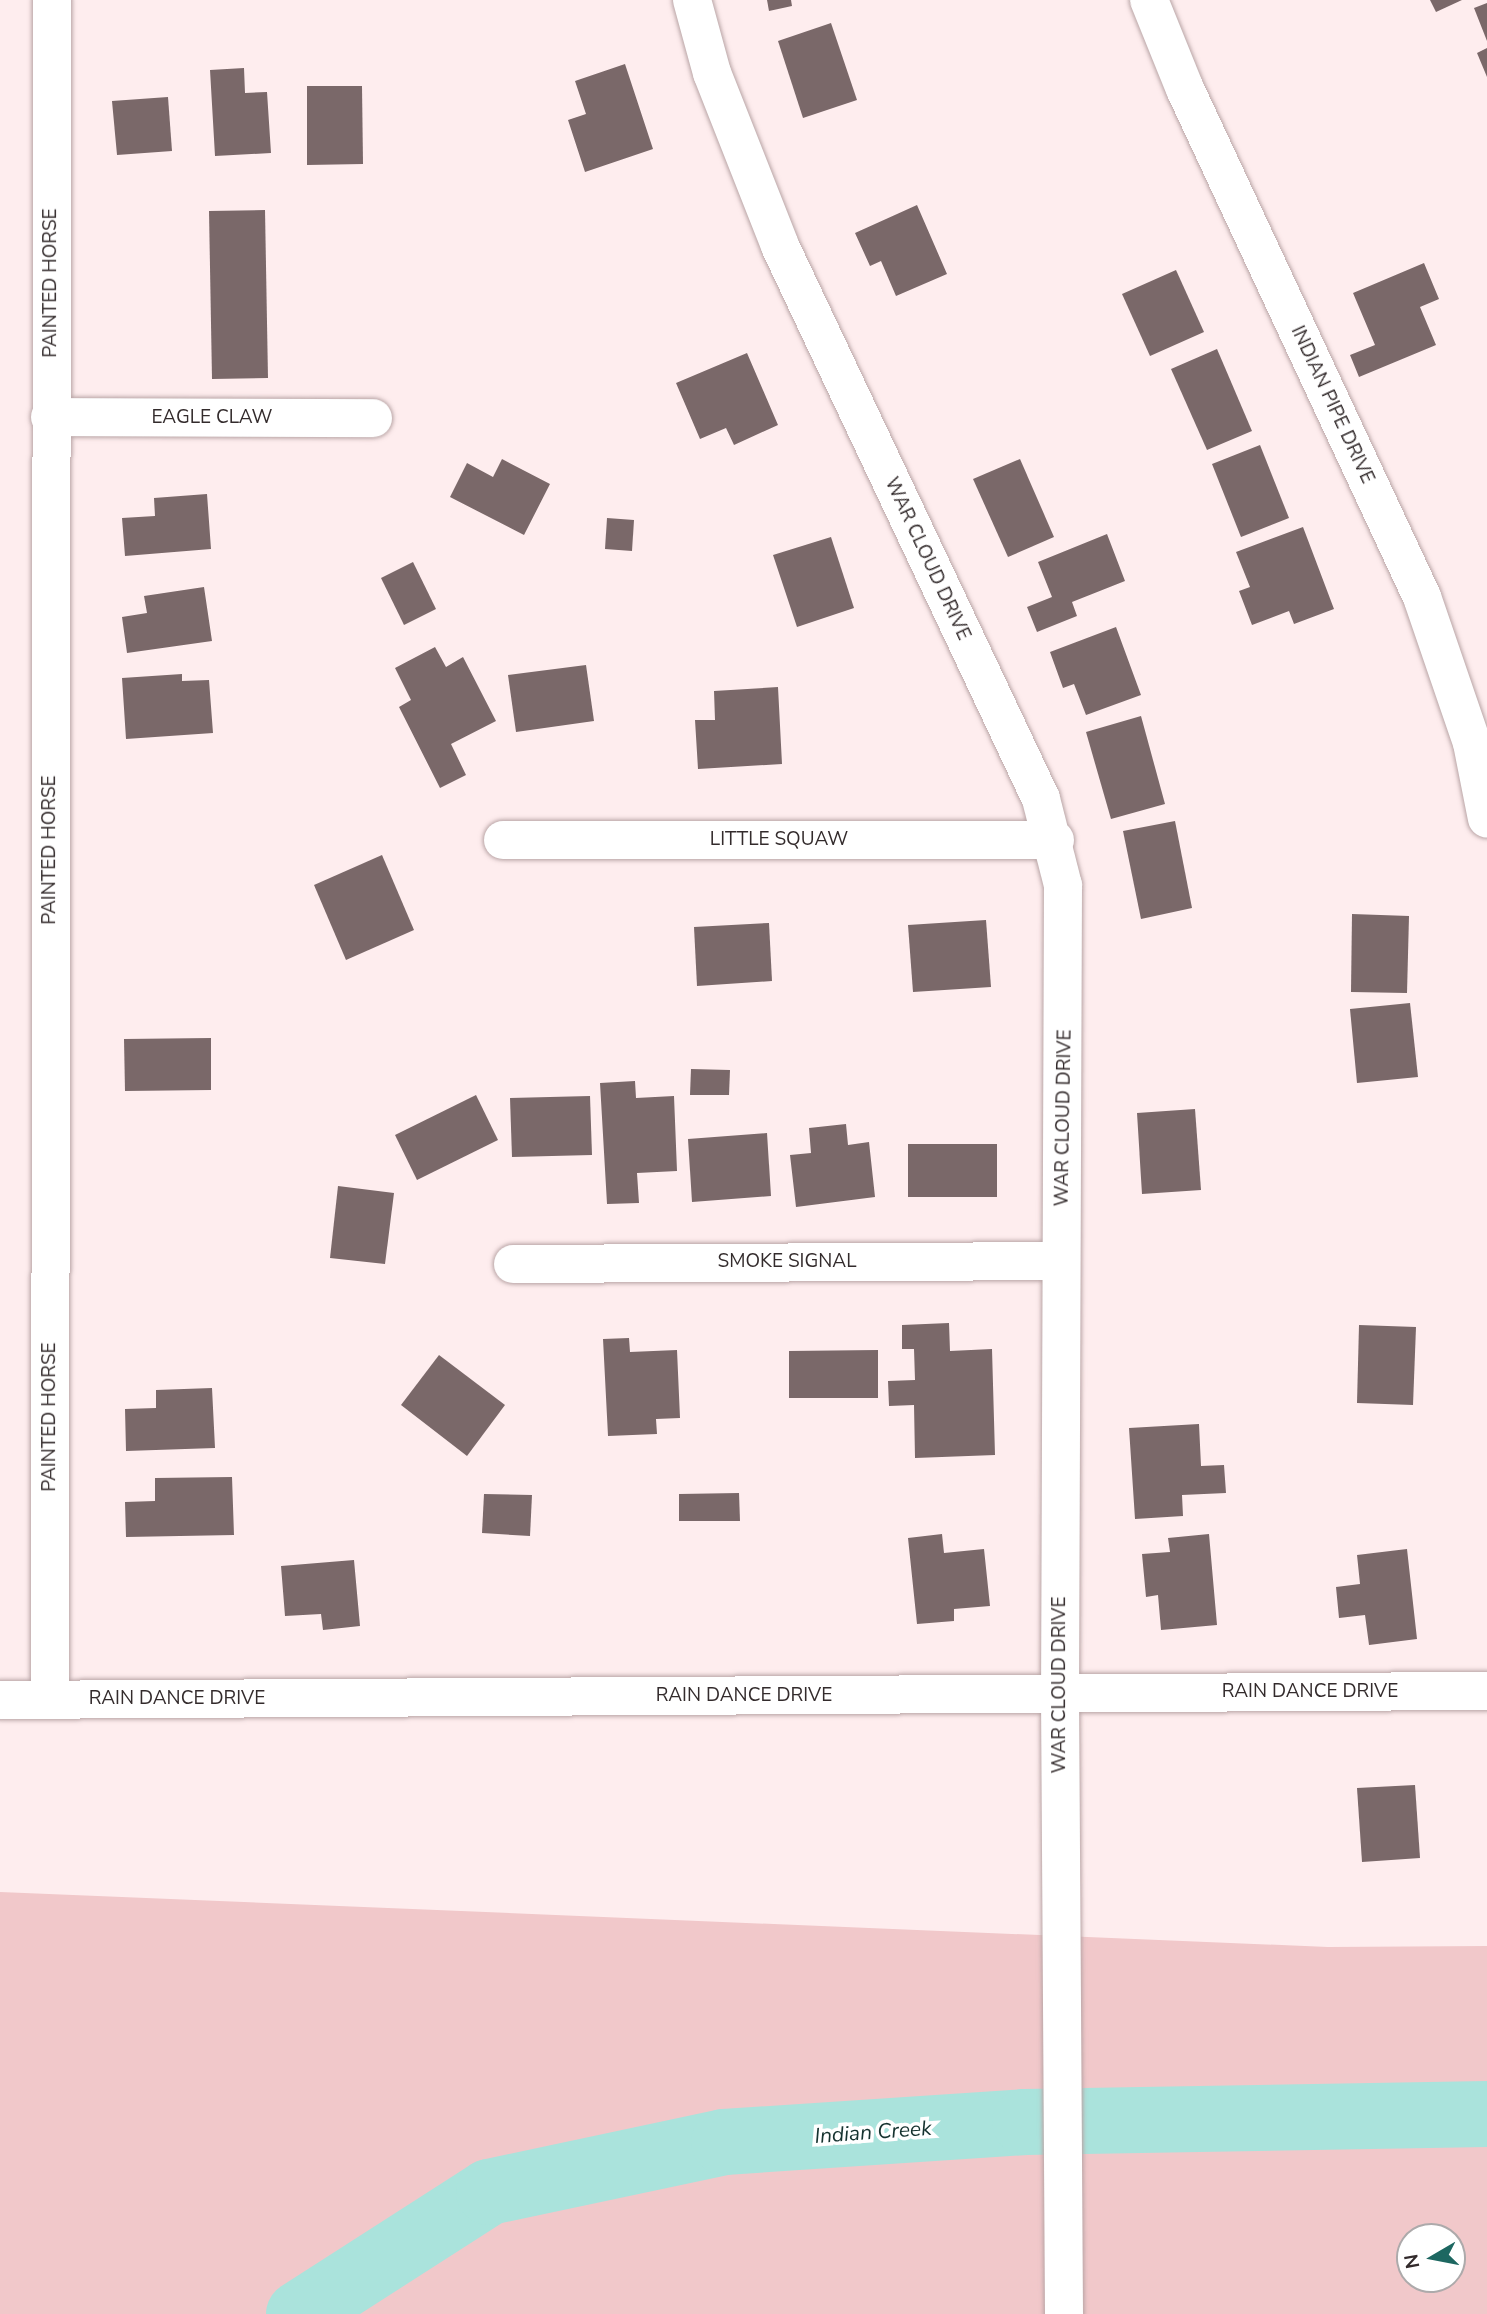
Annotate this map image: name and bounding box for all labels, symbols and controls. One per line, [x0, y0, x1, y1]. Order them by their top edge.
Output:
street label: PAINTED HORSE [40, 208, 62, 358]
street label: INDIAN PIPE DRIVE [1285, 323, 1379, 487]
street label: EAGLE CLAW [152, 407, 272, 429]
street label: WAR CLOUD DRIVE [879, 474, 975, 644]
street label: PAINTED HORSE [39, 775, 61, 925]
street label: LITTLE SQUAW [710, 829, 848, 851]
street label: WAR CLOUD DRIVE [1051, 1029, 1077, 1207]
street label: SMOKE SIGNAL [718, 1251, 856, 1273]
street label: PAINTED HORSE [39, 1342, 61, 1492]
street label: WAR CLOUD DRIVE [1049, 1597, 1071, 1773]
street label: RAIN DANCE DRIVE [1222, 1681, 1398, 1703]
street label: RAIN DANCE DRIVE [656, 1685, 832, 1707]
street label: RAIN DANCE DRIVE [89, 1688, 265, 1710]
water label: Indian Creek [814, 2115, 932, 2149]
north arrow [1396, 2223, 1466, 2293]
text: N [1398, 2252, 1426, 2271]

